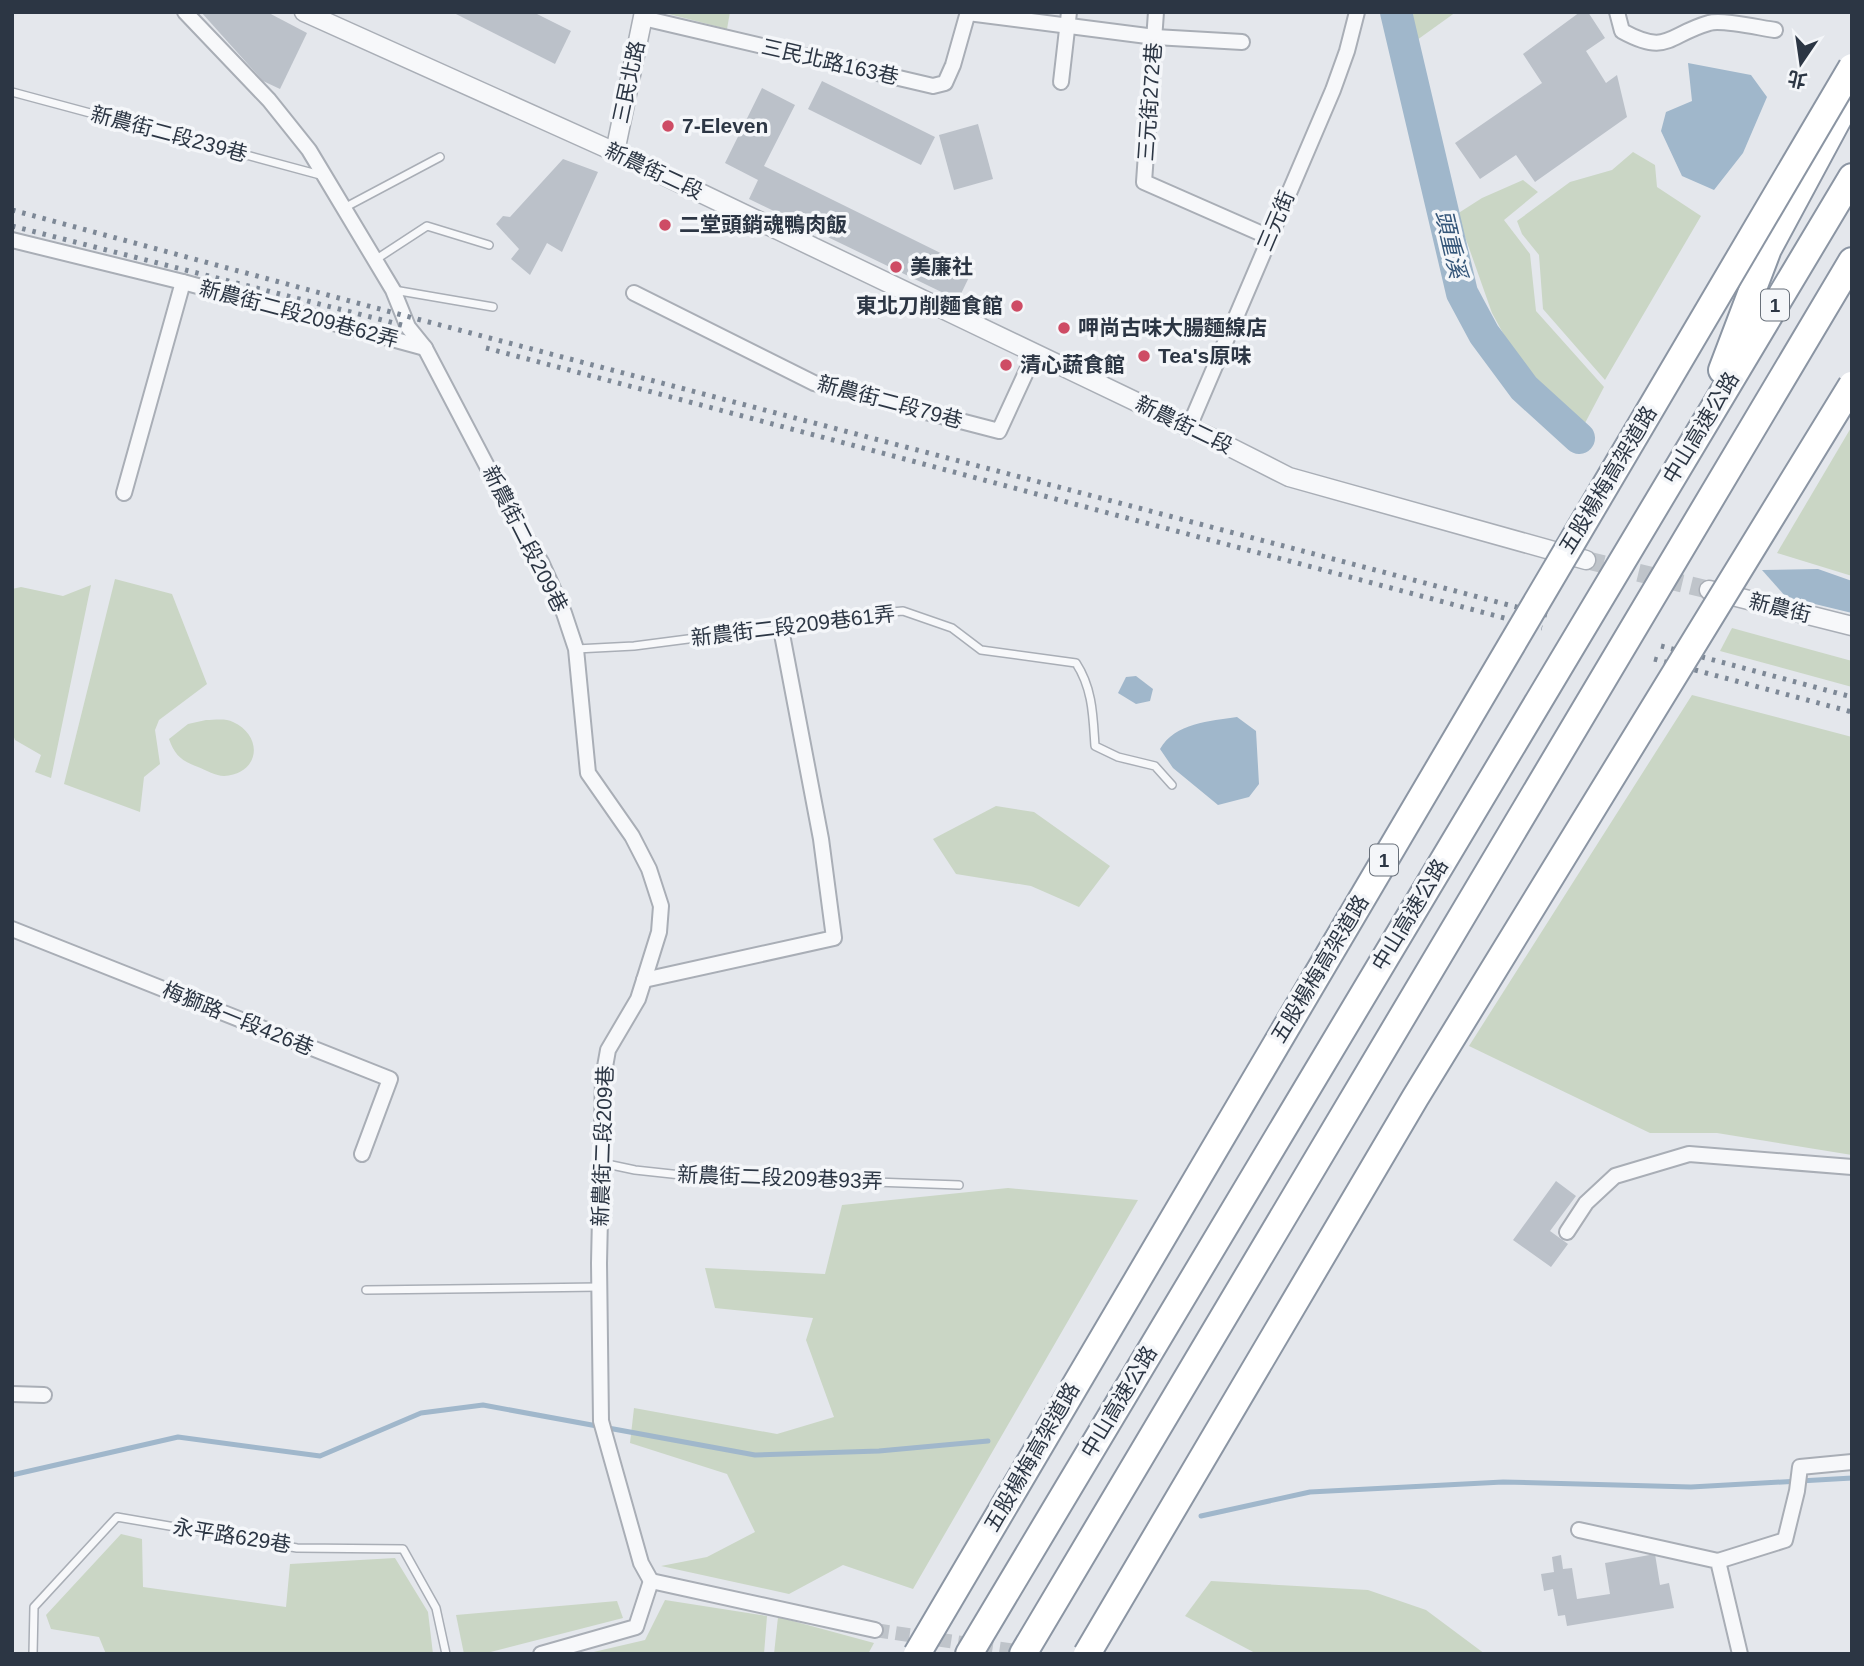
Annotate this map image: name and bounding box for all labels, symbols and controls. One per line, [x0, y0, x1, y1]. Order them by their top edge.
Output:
north arrow [1766, 28, 1836, 98]
street label: 三民北路163巷 [759, 35, 901, 88]
street label: 三民北路 [609, 38, 648, 125]
street label: 三元街272巷 [1134, 42, 1165, 162]
text: 北 [1786, 67, 1809, 91]
street label: 新農街二段239巷 [88, 102, 250, 165]
place label: 7-Eleven [682, 114, 768, 137]
marker: 7-Eleven [660, 118, 676, 134]
street label: 新農街二段 [602, 138, 707, 203]
street label: 三元街 [1253, 187, 1298, 254]
water label: 頭重溪 [1431, 207, 1472, 283]
place label: 二堂頭銷魂鴨肉飯 [679, 213, 847, 236]
marker: 二堂頭銷魂鴨肉飯 [657, 217, 673, 233]
place label: 美廉社 [910, 255, 973, 278]
marker: 美廉社 [888, 259, 904, 275]
street label: 新農街二段209巷62弄 [197, 276, 401, 351]
road number: 1 [1761, 290, 1789, 320]
place label: 東北刀削麵食館 [856, 294, 1003, 317]
marker: 東北刀削麵食館 [1009, 298, 1025, 314]
place label: 呷尚古味大腸麵線店 [1078, 316, 1267, 339]
marker: 呷尚古味大腸麵線店 [1056, 320, 1072, 336]
place label: Tea's原味 [1158, 344, 1251, 367]
marker: Tea's原味 [1136, 348, 1152, 364]
place label: 清心蔬食館 [1020, 353, 1125, 376]
marker: 清心蔬食館 [998, 357, 1014, 373]
street label: 中山高速公路 [1658, 368, 1743, 488]
street label: 新農街二段79巷 [815, 371, 965, 432]
street label: 新農街二段 [1132, 391, 1236, 458]
street label: 五股楊梅高架道路 [1554, 402, 1661, 558]
street label: 新農街二段209巷 [479, 462, 572, 616]
street label: 新農街 [1747, 589, 1813, 626]
street label: 新農街二段209巷61弄 [690, 602, 896, 649]
road number: 1 [1370, 845, 1398, 876]
street label: 中山高速公路 [1367, 855, 1452, 975]
street label: 五股楊梅高架道路 [1266, 891, 1373, 1047]
street label: 梅獅路一段426巷 [159, 978, 317, 1059]
street label: 新農街二段209巷 [588, 1065, 617, 1227]
street label: 新農街二段209巷93弄 [677, 1162, 883, 1193]
street label: 中山高速公路 [1076, 1342, 1161, 1462]
street label: 五股楊梅高架道路 [980, 1378, 1084, 1535]
street label: 永平路629巷 [171, 1515, 293, 1556]

